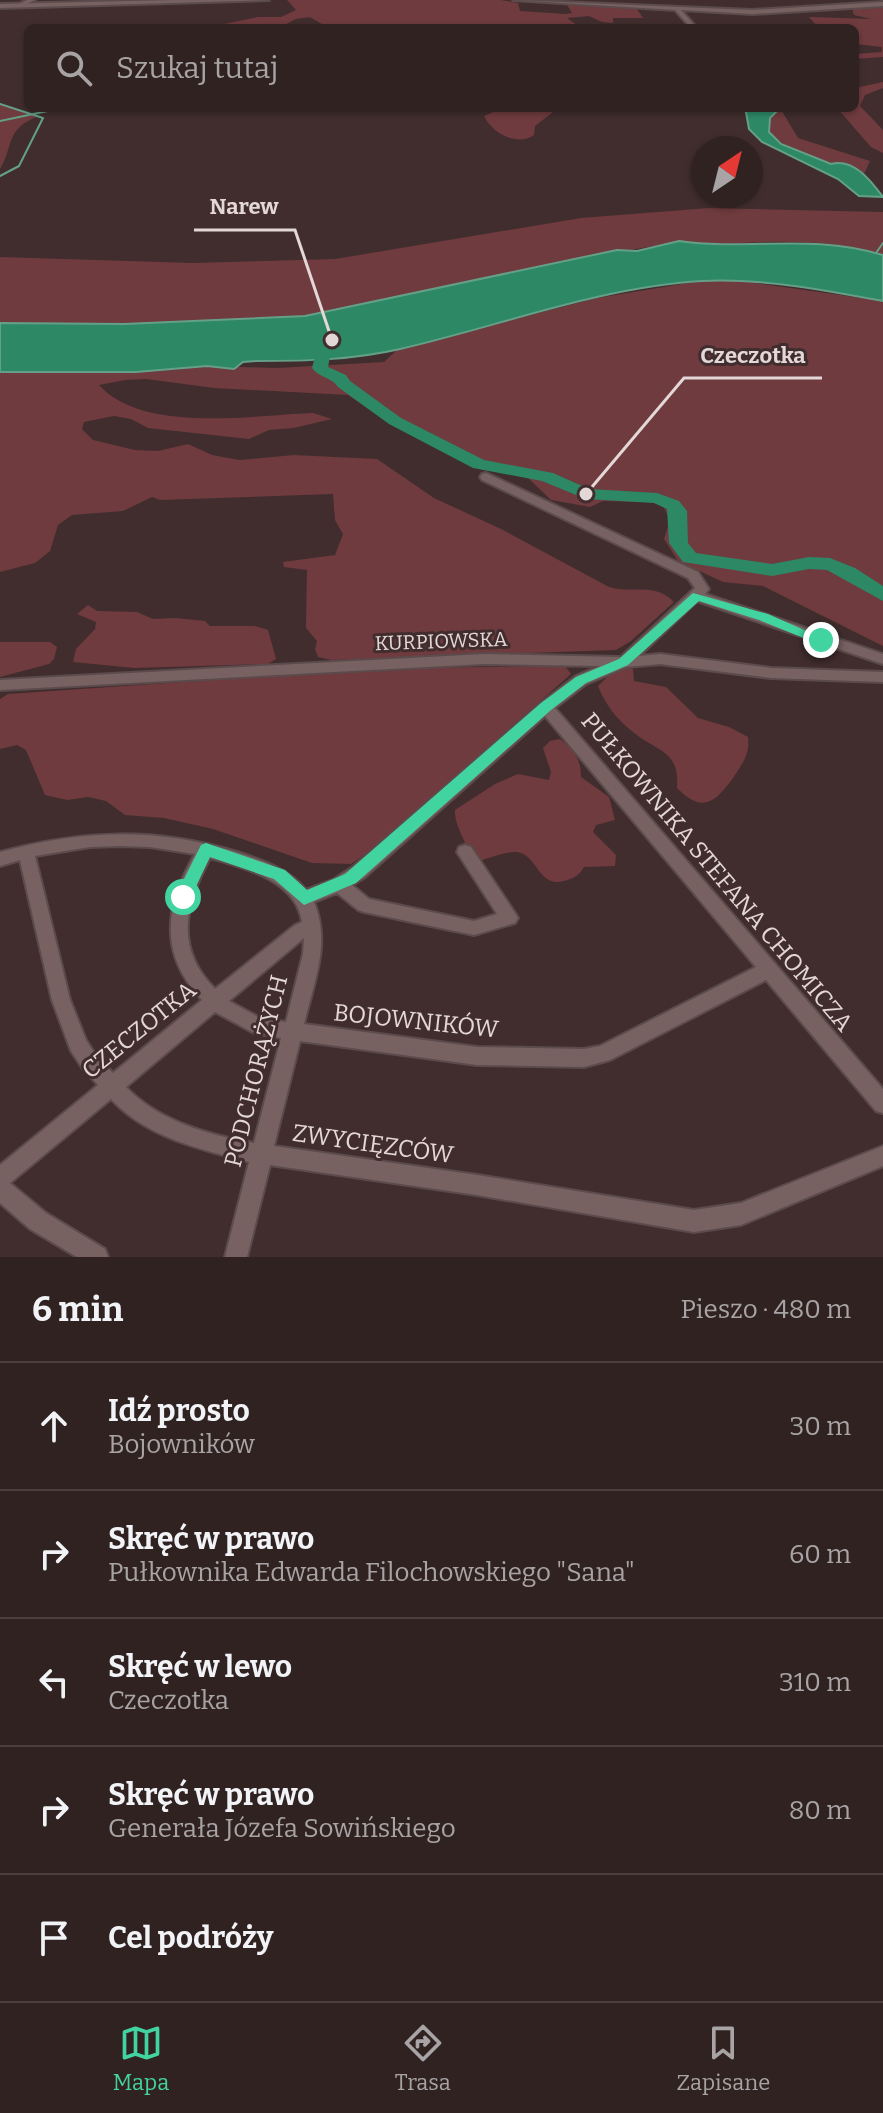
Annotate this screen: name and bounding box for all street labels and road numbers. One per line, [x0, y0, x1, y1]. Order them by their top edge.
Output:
street label: KURPIOWSKA [374, 627, 509, 655]
street label: PUŁKOWNIKA STEFANA CHOMICZA [575, 707, 859, 1037]
street label: PODCHORĄŻYCH [219, 972, 293, 1170]
street label: CZECZOTKA [76, 976, 202, 1084]
street label: BOJOWNIKÓW [332, 997, 500, 1044]
street label: ZWYCIĘZCÓW [291, 1118, 456, 1169]

